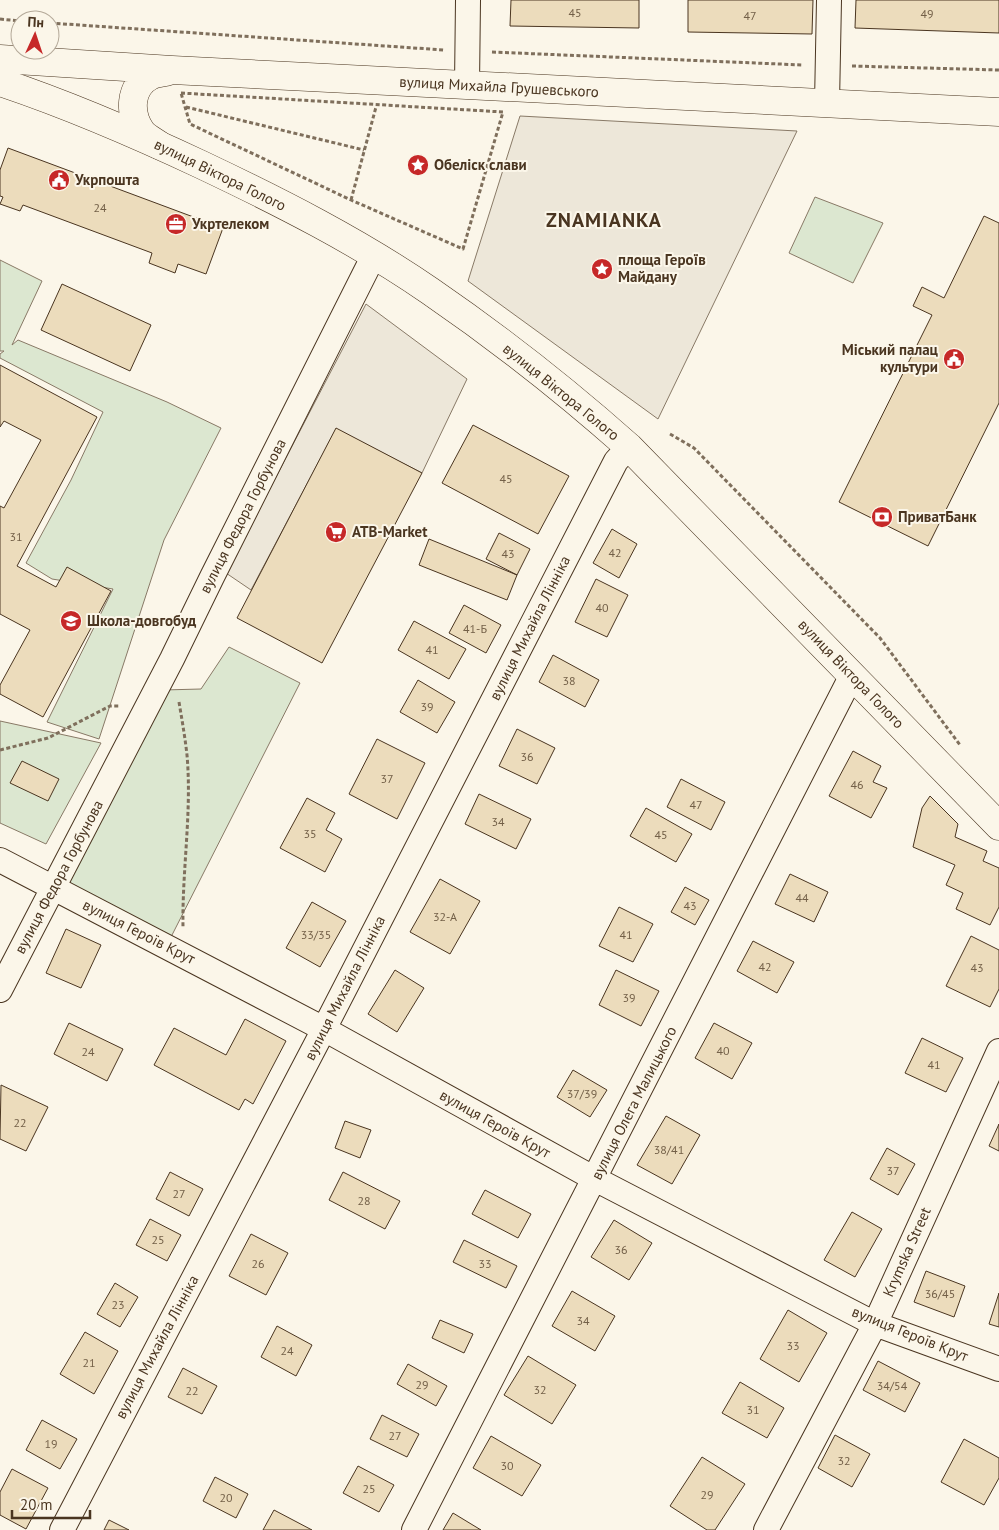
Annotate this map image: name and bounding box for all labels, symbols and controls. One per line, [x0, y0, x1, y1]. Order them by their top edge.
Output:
house number: 45 [568, 5, 582, 20]
house number: 49 [920, 6, 934, 21]
house number: 47 [743, 8, 757, 23]
north arrow [10, 10, 60, 60]
text: Пн [27, 13, 44, 31]
street label: вулиця Михайла Грушевського [399, 72, 599, 101]
street label: вулиця Віктора Голого [151, 134, 289, 215]
place icon: Обеліск слави [406, 153, 430, 177]
place label: Обеліск слави [434, 155, 527, 174]
public building icon: Укрпошта [47, 168, 71, 192]
place label: Укрпошта [74, 170, 139, 189]
house number: 24 [93, 200, 107, 215]
district label: ZNAMIANKA [546, 207, 662, 233]
office icon: Укртелеком [164, 212, 188, 236]
place label: Укртелеком [191, 214, 269, 233]
place label: площа Героїв Майдану [618, 250, 706, 286]
place icon: площа Героїв Майдану [590, 257, 614, 281]
street label: вулиця Віктора Голого [499, 339, 623, 444]
place label: Міський палац культури [842, 340, 939, 376]
public building icon: Міський палац культури [942, 347, 966, 371]
street label: вулиця Федора Горбунова [195, 435, 290, 596]
house number: 45 [499, 471, 513, 486]
bank icon: ПриватБанк [870, 505, 894, 529]
place label: ПриватБанк [898, 507, 977, 526]
supermarket icon: ATB-Market [324, 520, 348, 544]
place label: ATB-Market [352, 522, 428, 541]
house number: 31 [9, 529, 23, 544]
house number: 42 [608, 545, 622, 560]
house number: 43 [501, 546, 515, 561]
street label: вулиця Михайла Лінніка [485, 552, 574, 703]
house number: 40 [595, 600, 609, 615]
school or university icon: Школа-довгобуд [59, 609, 83, 633]
place label: Школа-довгобуд [87, 611, 197, 630]
street label: вулиця Віктора Голого [794, 615, 908, 732]
house number: 41-Б [463, 621, 487, 636]
house number: 41 [425, 642, 439, 657]
house number: 38 [562, 673, 576, 688]
house number: 39 [420, 699, 434, 714]
house number: 36 [520, 749, 534, 764]
house number: 37 [380, 771, 394, 786]
house number: 46 [850, 777, 864, 792]
street label: вулиця Федора Горбунова [10, 797, 107, 957]
house number: 47 [689, 797, 703, 812]
house number: 34 [491, 814, 505, 829]
house number: 35 [303, 826, 317, 841]
house number: 45 [654, 827, 668, 842]
house number: 44 [795, 890, 809, 905]
street label: вулиця Героїв Крут [80, 895, 199, 968]
house number: 43 [683, 898, 697, 913]
house number: 32-А [433, 909, 457, 924]
street label: вулиця Михайла Лінніка [300, 912, 389, 1063]
house number: 33/35 [301, 927, 331, 942]
house number: 41 [619, 927, 633, 942]
house number: 42 [758, 959, 772, 974]
house number: 43 [970, 960, 984, 975]
house number: 39 [622, 990, 636, 1005]
street label: вулиця Олега Малицького [587, 1023, 681, 1183]
house number: 40 [716, 1043, 730, 1058]
house number: 24 [81, 1044, 95, 1059]
house number: 41 [927, 1057, 941, 1072]
street label: вулиця Героїв Крут [436, 1085, 554, 1162]
house number: 37/39 [567, 1086, 597, 1101]
house number: 22 [13, 1115, 27, 1130]
house number: 38/41 [654, 1142, 684, 1157]
house number: 37 [886, 1163, 900, 1178]
house number: 27 [172, 1186, 186, 1201]
house number: 28 [357, 1193, 371, 1208]
street label: Krymska Street [878, 1204, 935, 1300]
house number: 25 [151, 1232, 165, 1247]
house number: 36 [614, 1242, 628, 1257]
house number: 26 [251, 1256, 265, 1271]
house number: 33 [478, 1256, 492, 1271]
street label: вулиця Михайла Лінніка [111, 1272, 202, 1422]
house number: 36/45 [925, 1286, 955, 1301]
house number: 23 [111, 1297, 125, 1312]
street label: вулиця Героїв Крут [849, 1302, 971, 1366]
house number: 34 [576, 1313, 590, 1328]
house number: 33 [786, 1338, 800, 1353]
house number: 24 [280, 1343, 294, 1358]
house number: 21 [82, 1355, 96, 1370]
house number: 29 [415, 1377, 429, 1392]
house number: 34/54 [877, 1378, 908, 1393]
house number: 32 [533, 1382, 547, 1397]
house number: 22 [185, 1383, 199, 1398]
house number: 31 [746, 1402, 760, 1417]
house number: 27 [388, 1428, 402, 1443]
house number: 19 [44, 1436, 58, 1451]
house number: 32 [837, 1453, 851, 1468]
house number: 30 [500, 1458, 514, 1473]
house number: 25 [362, 1481, 376, 1496]
house number: 29 [700, 1487, 714, 1502]
scale bar [12, 1488, 90, 1520]
house number: 20 [219, 1490, 233, 1505]
text: 20 m [20, 1495, 53, 1514]

